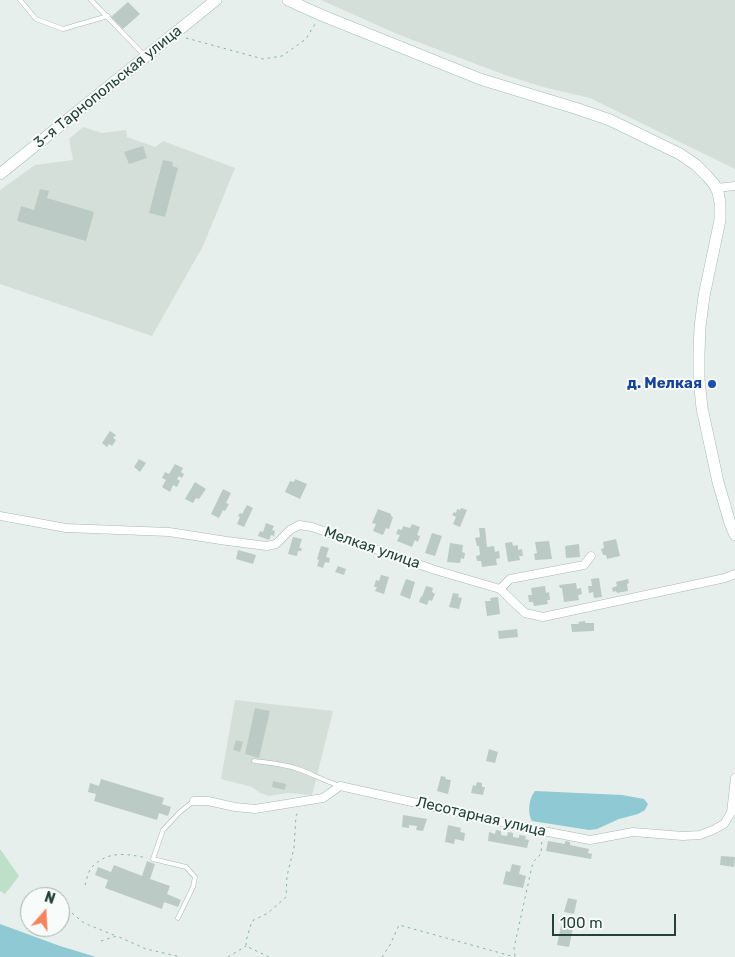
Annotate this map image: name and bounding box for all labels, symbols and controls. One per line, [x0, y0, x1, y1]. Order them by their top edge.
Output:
street label: 3-я Тарнопольская улица [30, 22, 186, 152]
place label: д. Мелкая [627, 375, 702, 393]
marker: д. Мелкая [706, 378, 718, 390]
street label: Мелкая улица [322, 523, 422, 573]
street label: Лесотарная улица [414, 793, 548, 841]
north arrow [20, 887, 70, 937]
text: N [42, 889, 57, 908]
scale bar [555, 904, 679, 936]
text: 100 m [560, 914, 602, 932]

